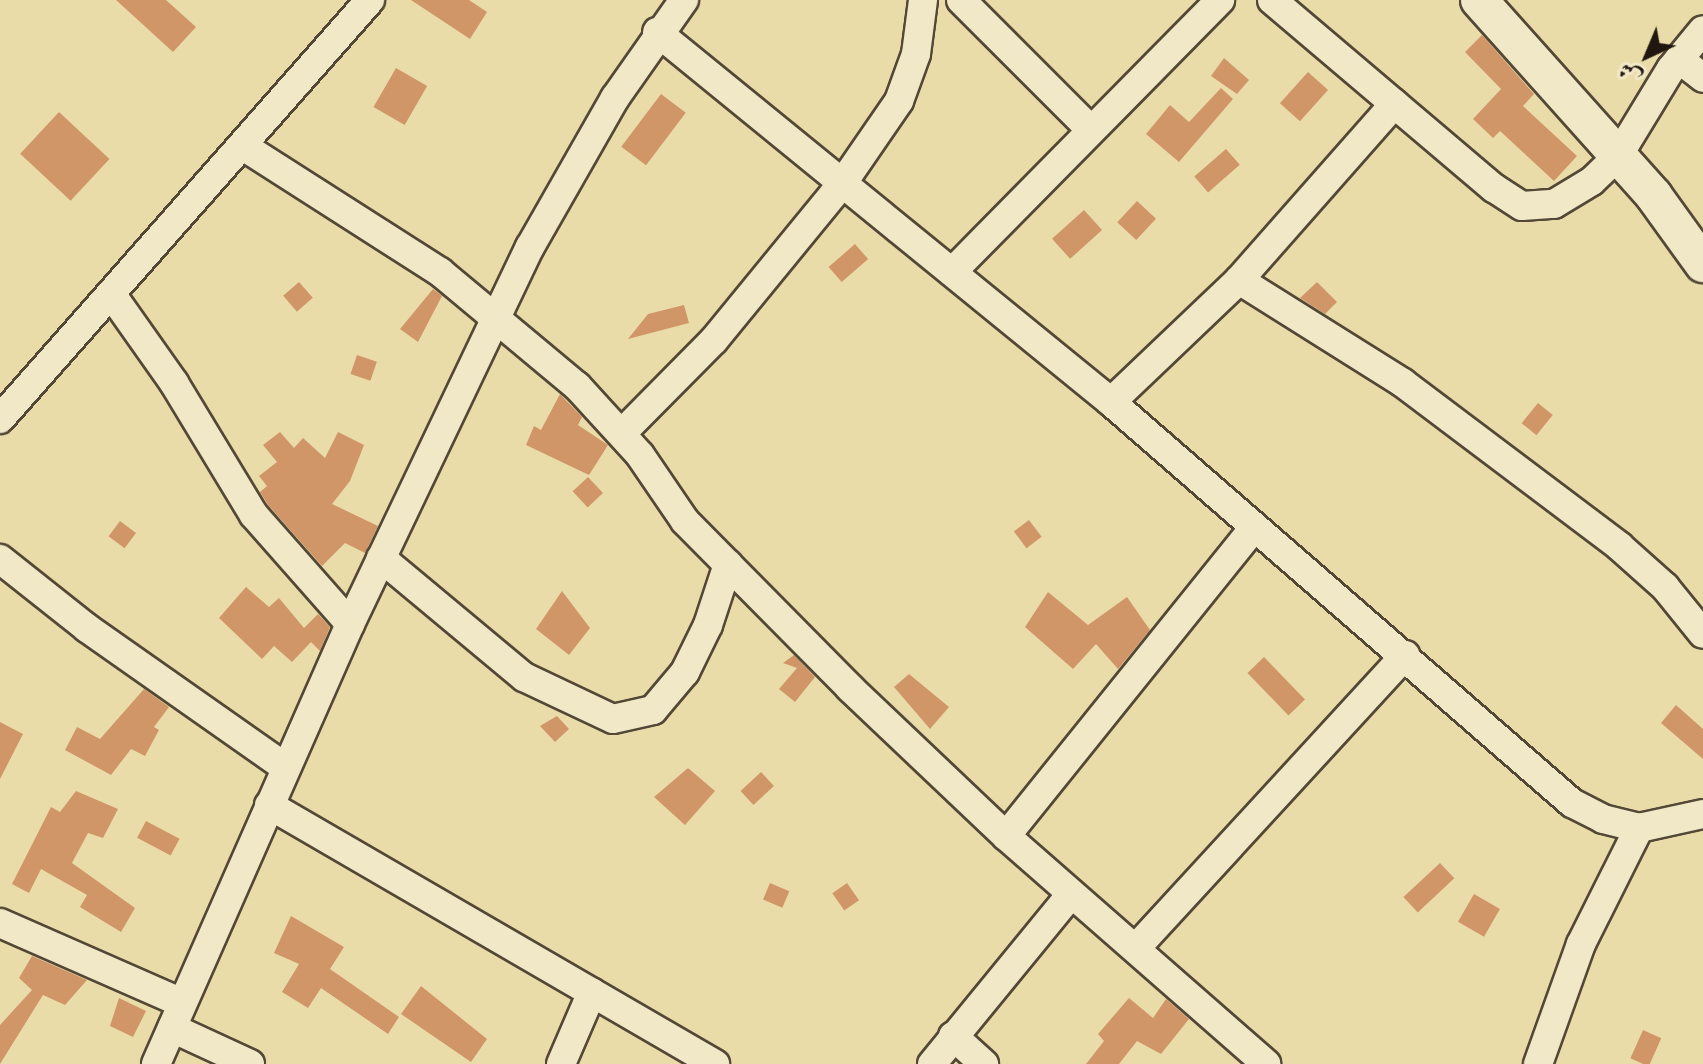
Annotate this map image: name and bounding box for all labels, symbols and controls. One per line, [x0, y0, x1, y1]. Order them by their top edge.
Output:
north arrow [1607, 16, 1687, 96]
text: ش [1613, 56, 1648, 91]

